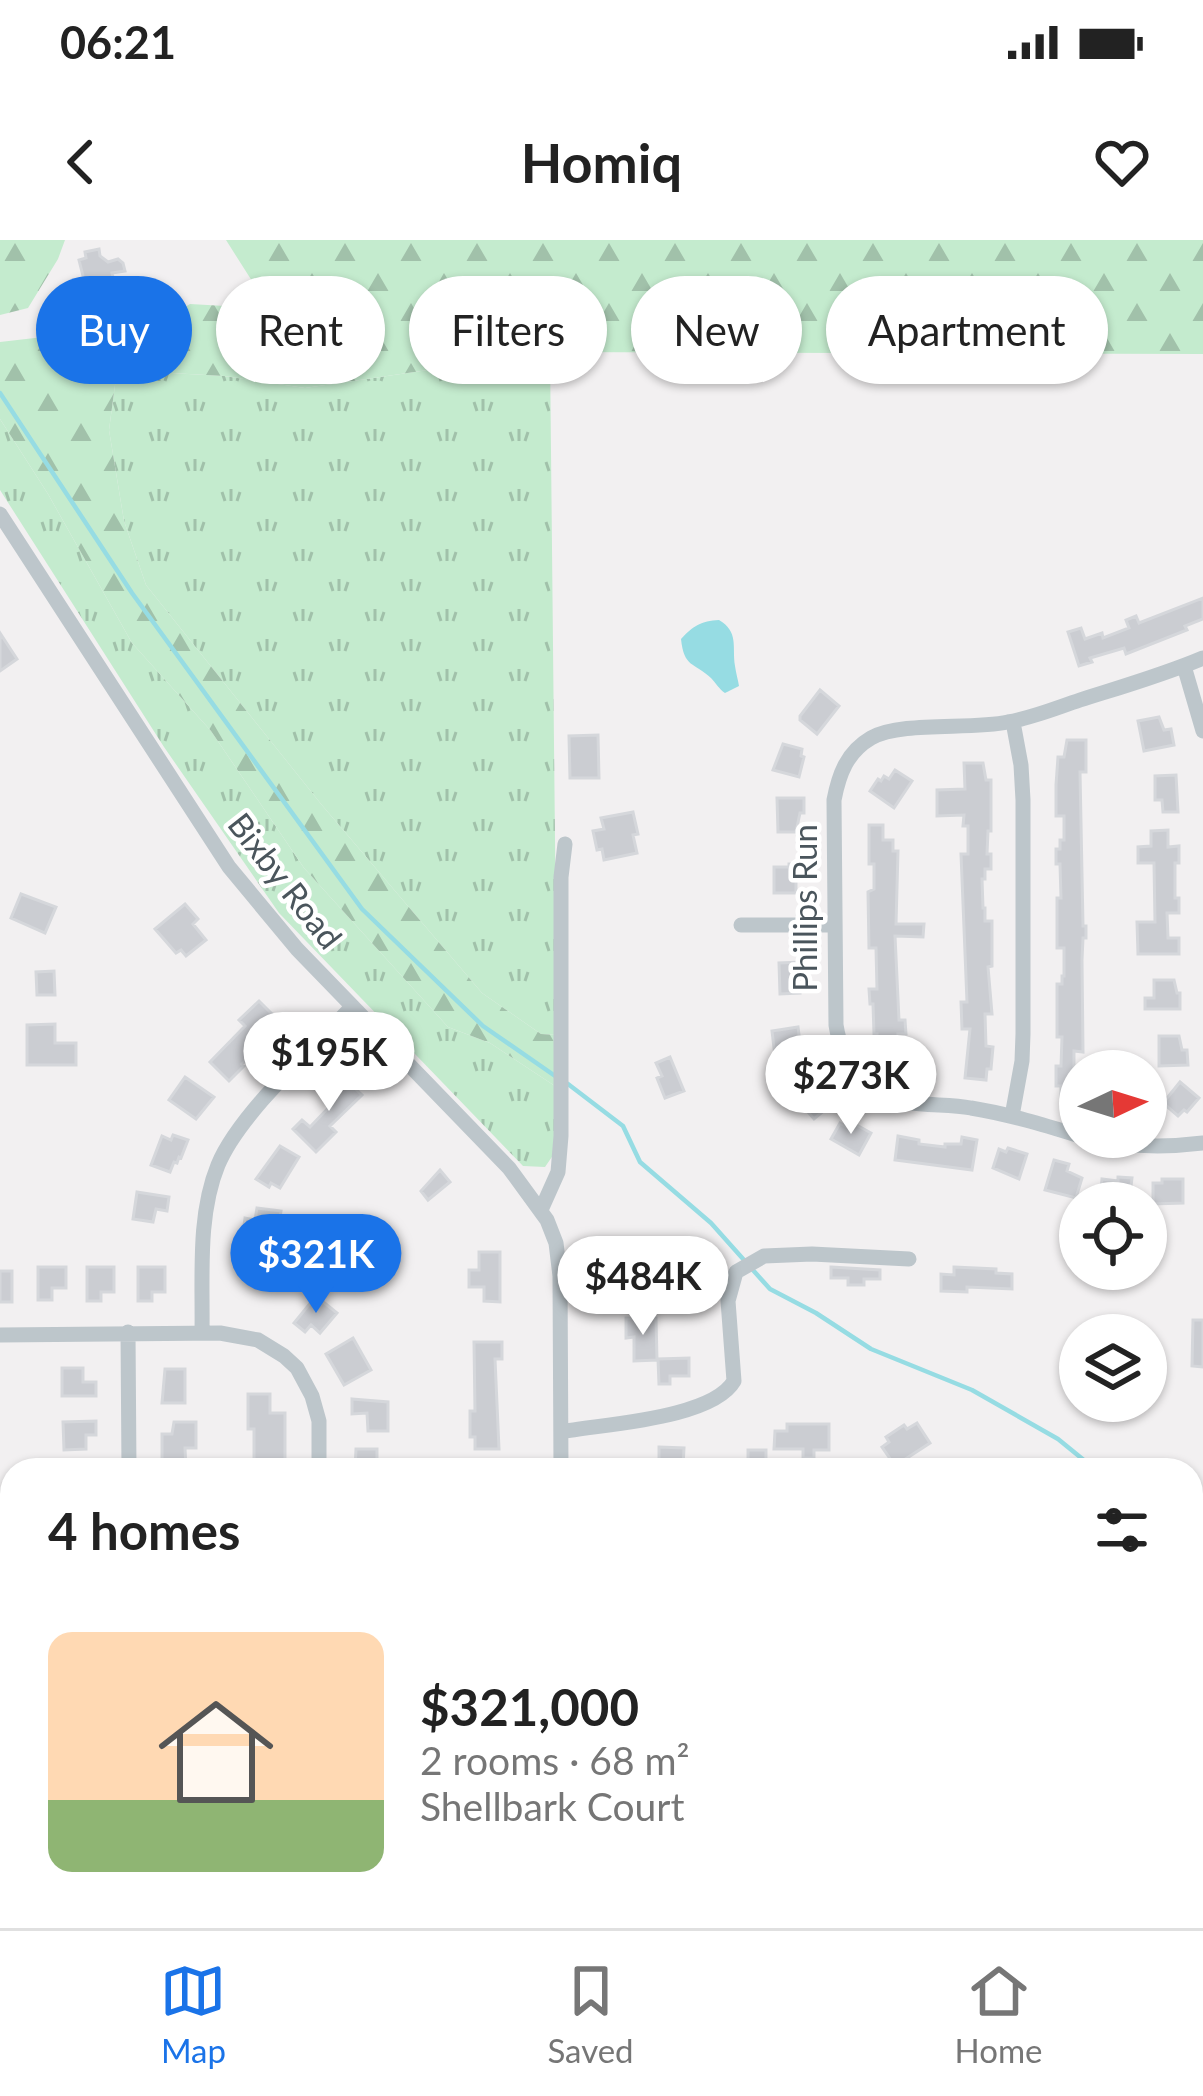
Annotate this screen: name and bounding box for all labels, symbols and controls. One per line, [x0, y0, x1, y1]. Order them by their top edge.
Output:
text: 06:21 [60, 15, 176, 69]
icon: back [48, 129, 114, 195]
icon: heart [1089, 129, 1155, 195]
text: Homiq [521, 130, 682, 195]
chip: Buy [36, 276, 192, 384]
chip: Rent [216, 276, 385, 384]
chip: Filters [409, 276, 607, 384]
chip: New [631, 276, 802, 384]
chip: Apartment [826, 276, 1108, 384]
street label: Bixby Road [220, 805, 351, 956]
street label: Phillips Run [784, 824, 824, 992]
pin: $195K [245, 1012, 413, 1114]
text: $195K [270, 1028, 388, 1074]
pin: $273K [767, 1035, 935, 1137]
north arrow [1059, 1050, 1167, 1158]
map controls [1059, 1050, 1167, 1422]
text: $273K [792, 1051, 910, 1097]
button: locate [1059, 1182, 1167, 1290]
pin: $321K [232, 1214, 400, 1316]
text: $321K [257, 1230, 375, 1276]
pin: $484K [559, 1236, 727, 1338]
text: $484K [584, 1252, 702, 1298]
button: layers [1059, 1314, 1167, 1422]
icon: filters [1089, 1497, 1155, 1563]
text: 4 homes [48, 1500, 240, 1561]
text: $321,000 [420, 1676, 639, 1737]
icon: home [144, 1680, 288, 1824]
text: 2 rooms · 68 m² [420, 1737, 690, 1783]
text: Shellbark Court [420, 1783, 685, 1829]
tab: Map [160, 1958, 226, 2070]
tab: Saved [547, 1958, 634, 2070]
tab: Home [955, 1958, 1043, 2070]

